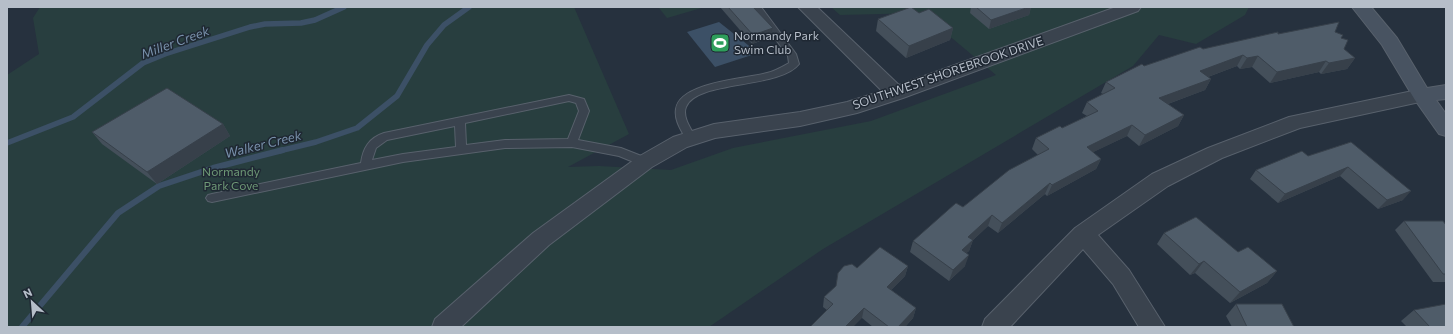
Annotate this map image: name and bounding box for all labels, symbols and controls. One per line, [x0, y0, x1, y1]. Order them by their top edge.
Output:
water label: Miller Creek [139, 22, 212, 62]
place label: Normandy Park Swim Club [734, 28, 820, 56]
sports icon: Normandy Park Swim Club [709, 32, 731, 54]
street label: SOUTHWEST SHOREBROOK DRIVE [851, 33, 1045, 111]
water label: Walker Creek [223, 127, 304, 161]
park label: Normandy Park Cove [202, 164, 260, 192]
north arrow [12, 282, 52, 322]
text: N [21, 285, 34, 300]

